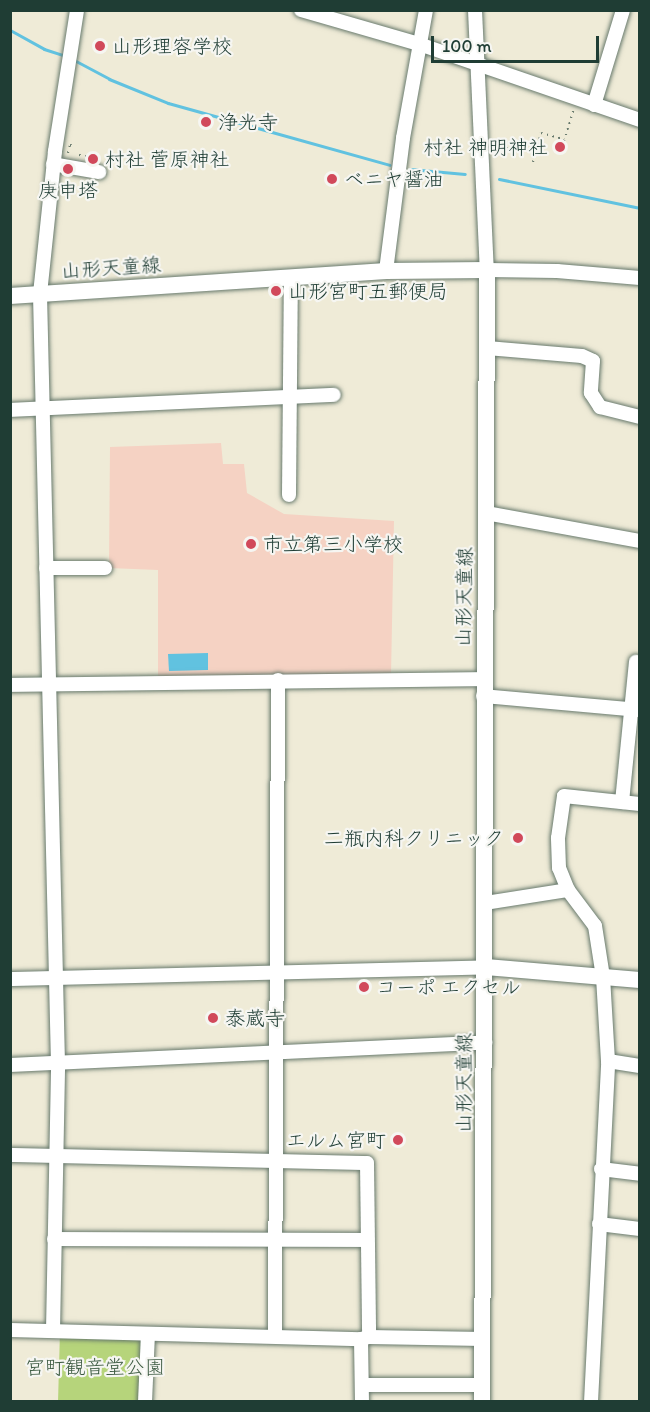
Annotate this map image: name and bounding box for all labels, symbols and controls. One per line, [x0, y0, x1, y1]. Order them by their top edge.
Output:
scale bar [434, 24, 602, 62]
place label: 山形理容学校 [112, 34, 232, 58]
text: 100 m [442, 35, 492, 57]
marker: 山形理容学校 [93, 39, 107, 53]
place label: 浄光寺 [218, 110, 278, 134]
marker: 浄光寺 [199, 115, 213, 129]
place label: 村社 神明神社 [424, 135, 548, 159]
marker: 村社 神明神社 [553, 140, 567, 154]
place label: 村社 菅原神社 [105, 147, 229, 171]
marker: 村社 菅原神社 [86, 152, 100, 166]
marker: 庚申塔 [61, 162, 75, 176]
place label: ベニヤ醤油 [344, 167, 444, 191]
marker: ベニヤ醤油 [325, 172, 339, 186]
place label: 庚申塔 [38, 178, 98, 202]
street label: 山形天童線 [60, 253, 162, 283]
place label: 山形宮町五郵便局 [288, 279, 448, 303]
marker: 山形宮町五郵便局 [269, 284, 283, 298]
place label: 市立第三小学校 [263, 532, 403, 556]
marker: 市立第三小学校 [244, 537, 258, 551]
street label: 山形天童線 [451, 547, 477, 647]
place label: 二瓶内科クリニック [324, 826, 504, 850]
marker: 二瓶内科クリニック [509, 829, 527, 847]
place label: コーポ エクセル [376, 975, 520, 999]
marker: コーポ エクセル [357, 980, 371, 994]
place label: 泰蔵寺 [225, 1006, 285, 1030]
marker: 泰蔵寺 [206, 1011, 220, 1025]
street label: 山形天童線 [452, 1033, 476, 1133]
place label: エルム宮町 [286, 1128, 386, 1152]
marker: エルム宮町 [391, 1133, 405, 1147]
park label: 宮町観音堂公園 [25, 1355, 165, 1379]

